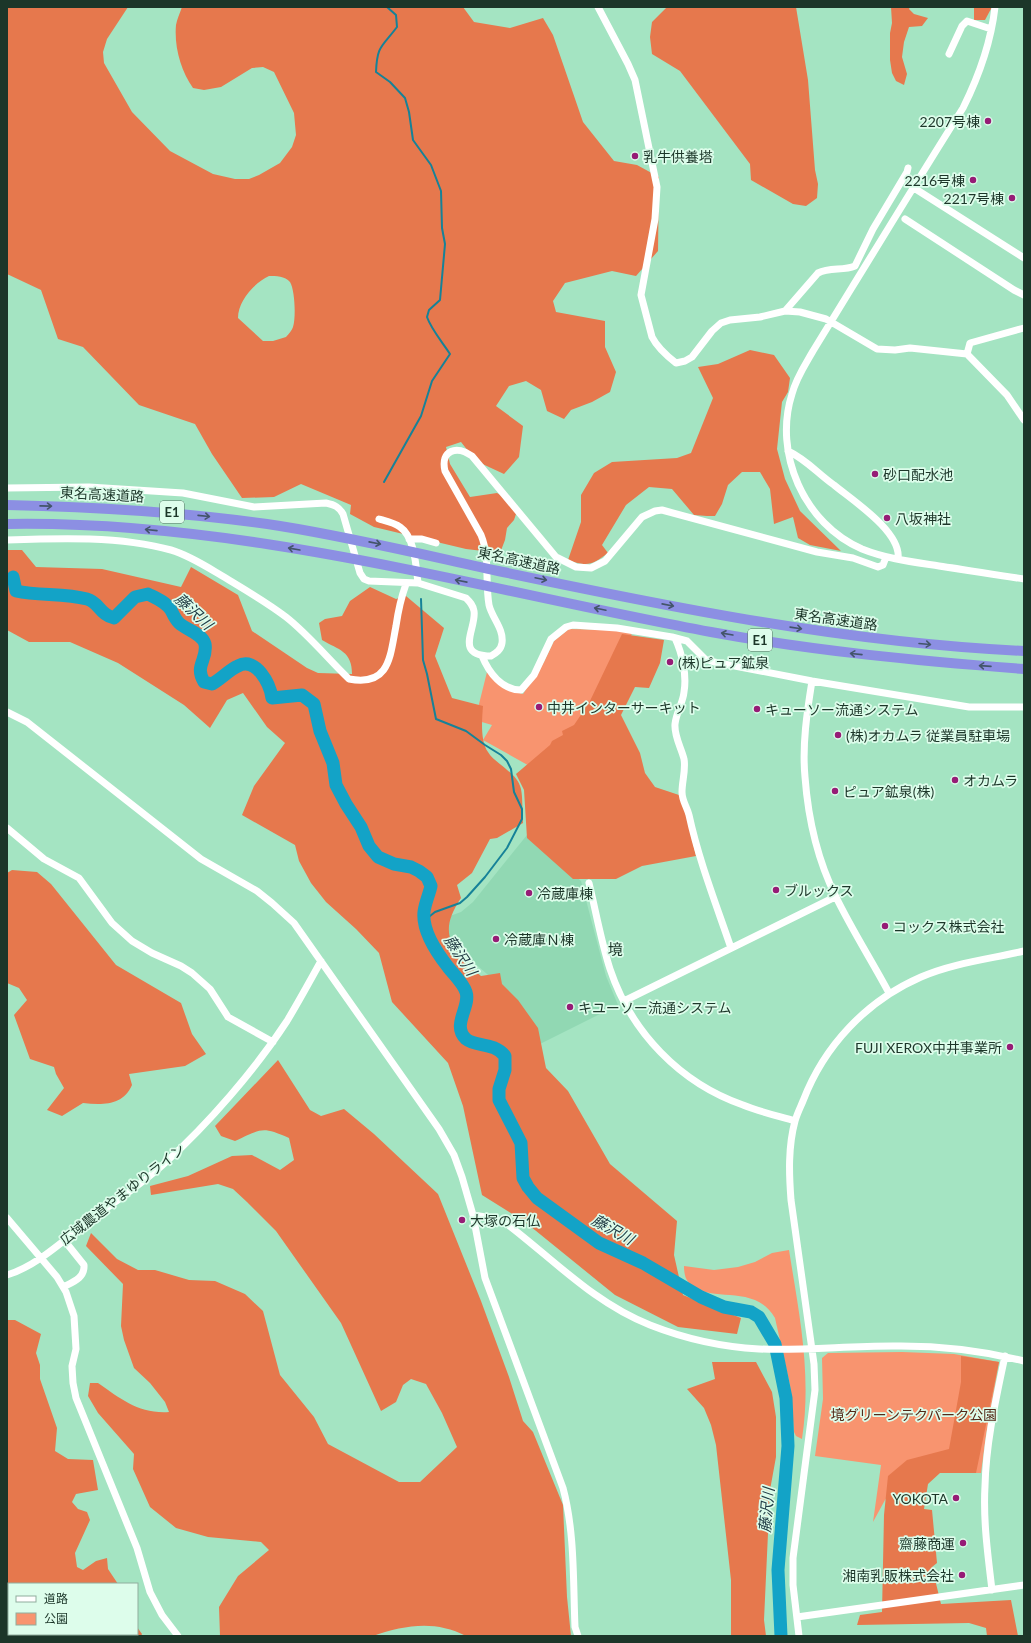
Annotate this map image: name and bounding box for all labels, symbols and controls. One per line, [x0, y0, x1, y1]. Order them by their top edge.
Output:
place label: 2207号棟 [920, 113, 980, 130]
marker: 2207号棟 [983, 116, 993, 126]
place label: 乳牛供養塔 [643, 148, 713, 165]
marker: 乳牛供養塔 [630, 151, 640, 161]
place label: 2216号棟 [905, 172, 965, 189]
marker: 2216号棟 [968, 175, 978, 185]
place label: 2217号棟 [944, 190, 1004, 207]
marker: 2217号棟 [1007, 193, 1017, 203]
place label: 砂口配水池 [883, 466, 953, 483]
marker: 砂口配水池 [870, 469, 880, 479]
street label: 東名高速道路 [60, 483, 144, 505]
road number: E1 [160, 501, 184, 523]
one-way arrow [39, 502, 52, 509]
place label: 八坂神社 [895, 510, 951, 527]
one-way arrow [197, 512, 210, 519]
marker: 八坂神社 [882, 513, 892, 523]
one-way arrow [145, 526, 158, 534]
one-way arrow [368, 539, 381, 547]
street label: 東名高速道路 [476, 543, 562, 577]
one-way arrow [287, 545, 300, 553]
one-way arrow [455, 576, 468, 584]
one-way arrow [534, 576, 547, 584]
water label: 藤沢川 [171, 589, 218, 634]
one-way arrow [662, 601, 675, 609]
one-way arrow [594, 604, 607, 612]
street label: 東名高速道路 [793, 605, 879, 633]
one-way arrow [789, 624, 802, 632]
road number: E1 [748, 629, 772, 651]
one-way arrow [721, 630, 734, 638]
one-way arrow [918, 640, 931, 647]
one-way arrow [850, 650, 863, 658]
place label: (株)ピュア鉱泉 [678, 654, 769, 671]
marker: (株)ピュア鉱泉 [665, 657, 675, 667]
one-way arrow [979, 663, 992, 670]
place label: 中井インターサーキット [547, 699, 701, 716]
place label: キューソー流通システム [765, 701, 919, 718]
marker: 中井インターサーキット [534, 702, 544, 712]
marker: キューソー流通システム [752, 704, 762, 714]
place label: (株)オカムラ 従業員駐車場 [846, 727, 1010, 744]
marker: (株)オカムラ 従業員駐車場 [833, 730, 843, 740]
place label: オカムラ [963, 772, 1018, 789]
marker: オカムラ [950, 775, 960, 785]
place label: ピュア鉱泉(株) [843, 783, 934, 800]
marker: ピュア鉱泉(株) [830, 786, 840, 796]
place label: ブルックス [784, 882, 854, 899]
place label: 冷蔵庫棟 [537, 885, 593, 902]
marker: ブルックス [771, 885, 781, 895]
marker: 冷蔵庫棟 [524, 888, 534, 898]
place label: コックス株式会社 [893, 918, 1005, 935]
marker: コックス株式会社 [880, 921, 890, 931]
water label: 藤沢川 [441, 931, 482, 980]
place label: 冷蔵庫Ｎ棟 [504, 931, 574, 948]
marker: 冷蔵庫Ｎ棟 [491, 934, 501, 944]
district label: 境 [607, 940, 623, 958]
place label: キユーソー流通システム [578, 999, 732, 1016]
marker: キユーソー流通システム [565, 1002, 575, 1012]
place label: FUJI XEROX中井事業所 [855, 1039, 1002, 1056]
marker: FUJI XEROX中井事業所 [1005, 1042, 1015, 1052]
street label: 広域農道やまゆりライン [56, 1140, 188, 1248]
water label: 藤沢川 [589, 1210, 639, 1249]
place label: 大塚の石仏 [470, 1212, 540, 1229]
marker: 大塚の石仏 [457, 1215, 467, 1225]
park label: 境グリーンテクパーク公園 [831, 1406, 997, 1423]
water label: 藤沢川 [755, 1485, 777, 1533]
place label: YOKOTA [892, 1490, 949, 1507]
marker: YOKOTA [951, 1493, 961, 1503]
place label: 齋藤商運 [899, 1535, 955, 1552]
marker: 齋藤商運 [958, 1538, 968, 1548]
place label: 湘南乳販株式会社 [842, 1567, 954, 1584]
marker: 湘南乳販株式会社 [957, 1570, 967, 1580]
legend [8, 1583, 138, 1635]
text: 道路 [44, 1591, 68, 1606]
text: 公園 [44, 1611, 68, 1626]

